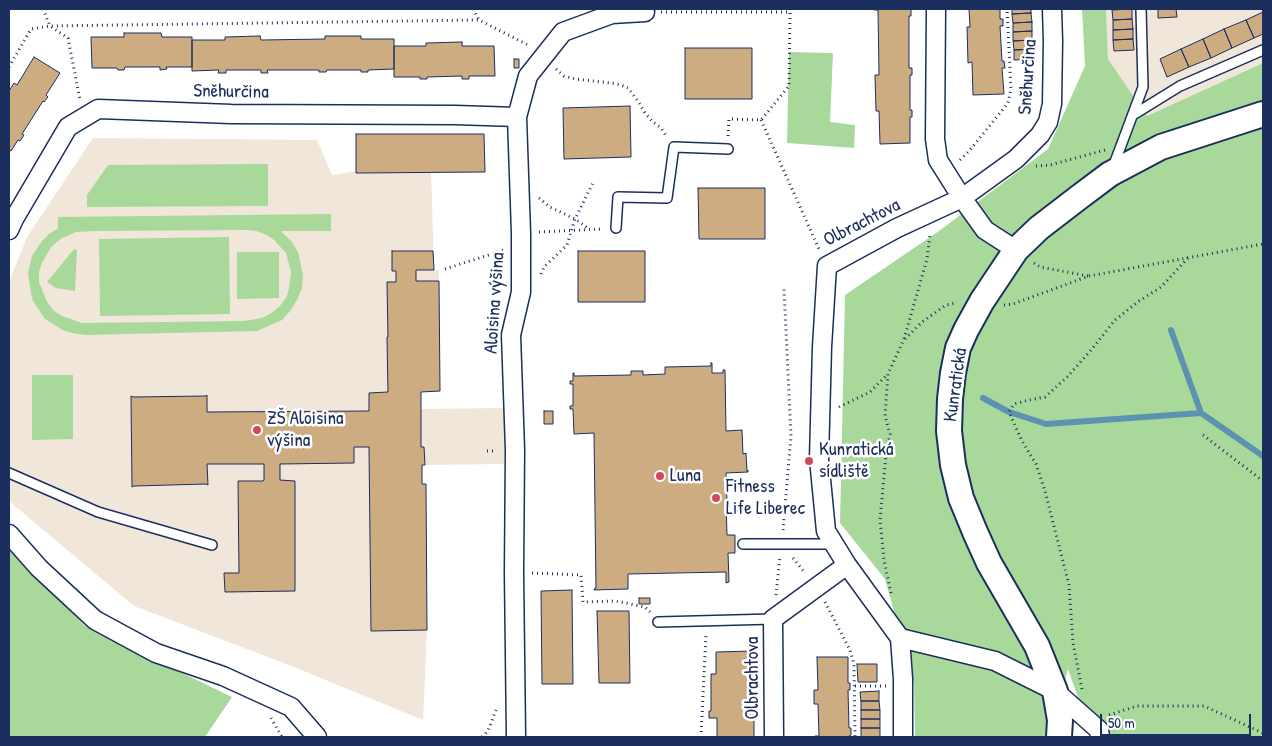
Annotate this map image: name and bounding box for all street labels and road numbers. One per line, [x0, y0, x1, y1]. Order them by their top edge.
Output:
street label: Sněhurčina [1014, 39, 1042, 115]
street label: Sněhurčina [193, 80, 269, 104]
street label: Olbrachtova [820, 194, 904, 252]
street label: Aloisina výšina [480, 252, 510, 354]
street label: Kunratická [940, 347, 972, 423]
street label: Olbrachtova [742, 637, 764, 719]

